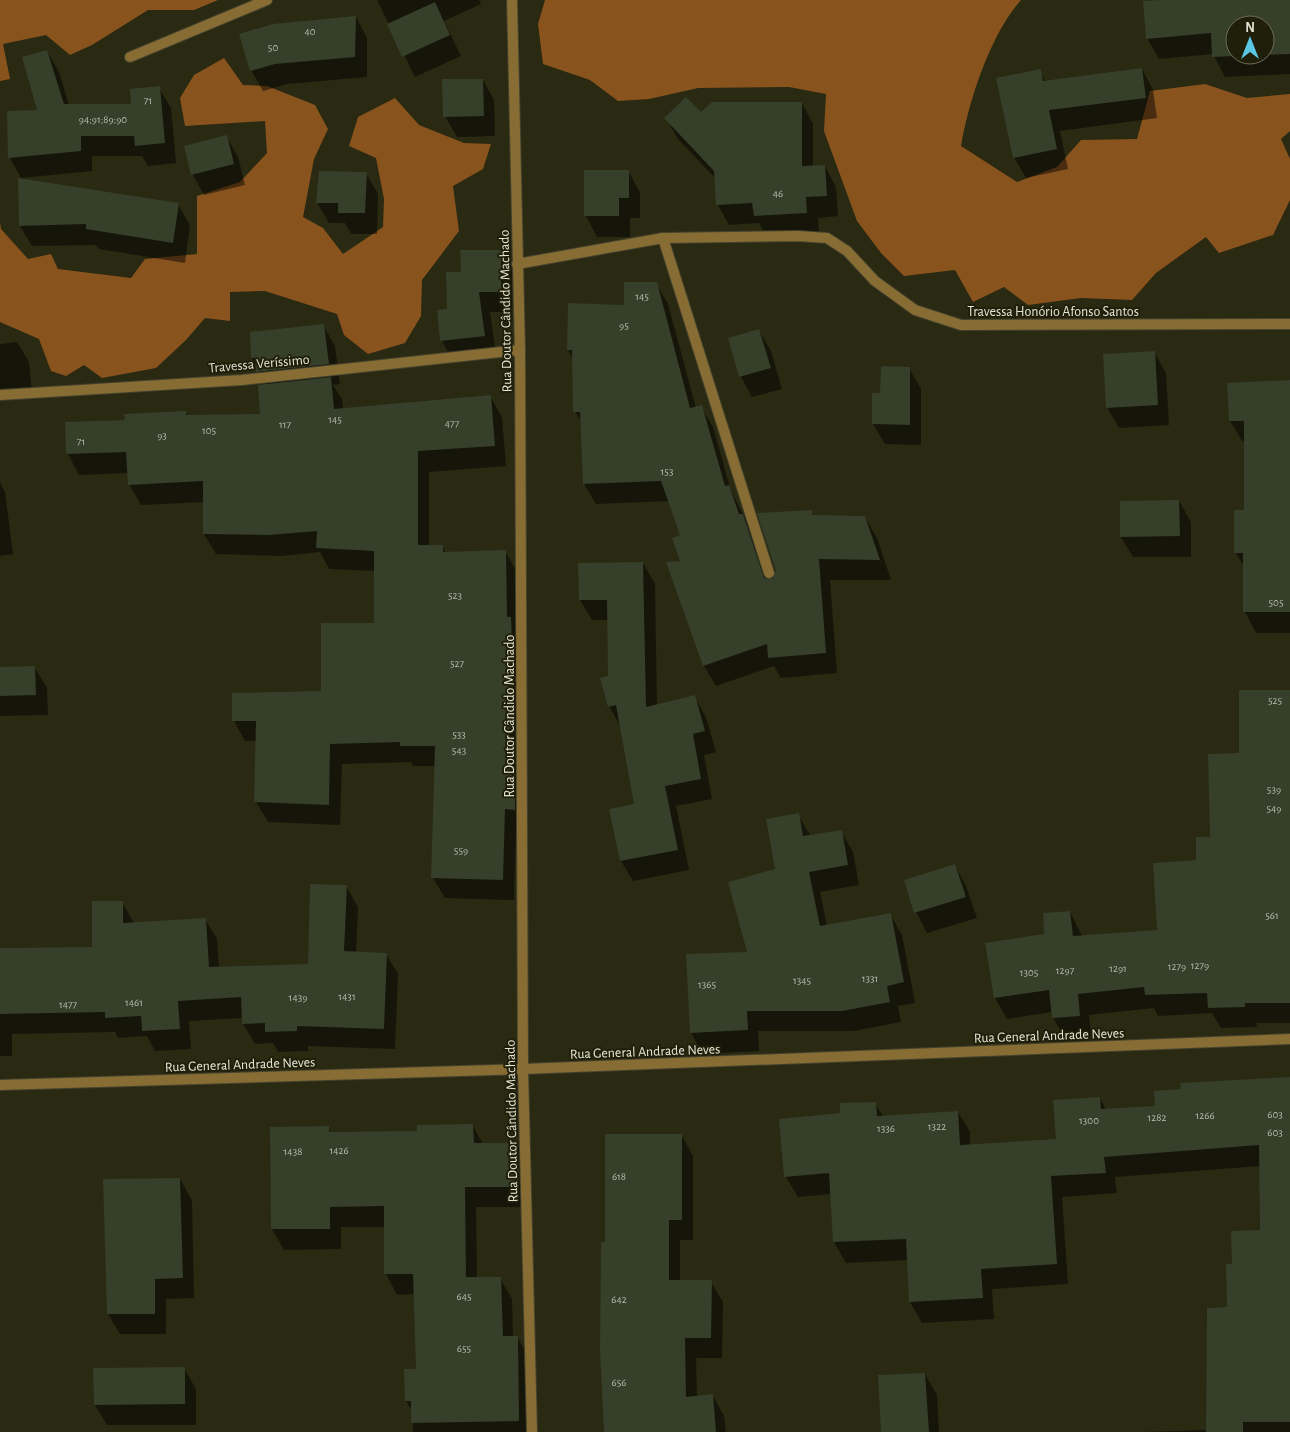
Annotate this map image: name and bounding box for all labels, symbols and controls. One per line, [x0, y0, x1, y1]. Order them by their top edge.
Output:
north arrow [1225, 15, 1275, 65]
text: N [1245, 21, 1255, 35]
house number: 40 [304, 26, 316, 37]
house number: 50 [268, 42, 278, 53]
house number: 71 [144, 95, 152, 106]
house number: 94;91;89;90 [79, 114, 127, 125]
house number: 46 [773, 188, 783, 199]
street label: Rua Doutor Cândido Machado [498, 229, 514, 393]
house number: 145 [635, 291, 649, 302]
street label: Travessa Honório Afonso Santos [967, 305, 1139, 319]
house number: 95 [619, 320, 629, 331]
street label: Travessa Veríssimo [208, 353, 310, 375]
house number: 145 [328, 414, 342, 425]
house number: 477 [445, 418, 460, 429]
house number: 117 [279, 419, 291, 430]
house number: 105 [202, 425, 216, 436]
house number: 93 [157, 430, 167, 441]
house number: 71 [77, 436, 85, 447]
house number: 153 [661, 466, 674, 477]
house number: 523 [448, 590, 463, 601]
house number: 505 [1268, 597, 1284, 608]
street label: Rua Doutor Cândido Machado [503, 634, 517, 797]
house number: 527 [450, 658, 465, 669]
house number: 525 [1268, 695, 1283, 706]
house number: 533 [452, 729, 466, 740]
house number: 543 [452, 745, 467, 756]
house number: 539 [1267, 784, 1281, 795]
house number: 549 [1266, 803, 1282, 814]
house number: 559 [454, 845, 468, 856]
house number: 561 [1265, 910, 1279, 921]
house number: 1279 [1191, 960, 1209, 971]
house number: 1279 [1168, 961, 1186, 972]
house number: 1291 [1109, 963, 1127, 974]
house number: 1297 [1056, 965, 1075, 976]
house number: 1305 [1020, 967, 1039, 978]
house number: 1331 [862, 973, 878, 984]
house number: 1345 [793, 975, 811, 986]
house number: 1365 [698, 979, 716, 990]
house number: 1431 [338, 991, 356, 1002]
house number: 1439 [289, 992, 307, 1003]
house number: 1461 [125, 997, 143, 1008]
house number: 1477 [59, 999, 78, 1010]
street label: Rua General Andrade Neves [974, 1026, 1125, 1046]
street label: Rua Doutor Cândido Machado [504, 1039, 520, 1203]
street label: Rua General Andrade Neves [570, 1042, 721, 1062]
street label: Rua General Andrade Neves [165, 1055, 316, 1075]
house number: 603 [1267, 1109, 1283, 1120]
house number: 1266 [1195, 1110, 1215, 1121]
house number: 1282 [1147, 1112, 1167, 1123]
house number: 1300 [1079, 1115, 1099, 1126]
house number: 1322 [928, 1121, 946, 1132]
house number: 1336 [877, 1123, 895, 1134]
house number: 603 [1267, 1127, 1283, 1138]
house number: 1426 [329, 1145, 349, 1156]
house number: 1438 [284, 1146, 302, 1157]
house number: 618 [612, 1171, 626, 1182]
house number: 645 [456, 1291, 472, 1302]
house number: 642 [611, 1294, 627, 1305]
house number: 655 [457, 1343, 472, 1354]
house number: 656 [612, 1377, 626, 1388]

